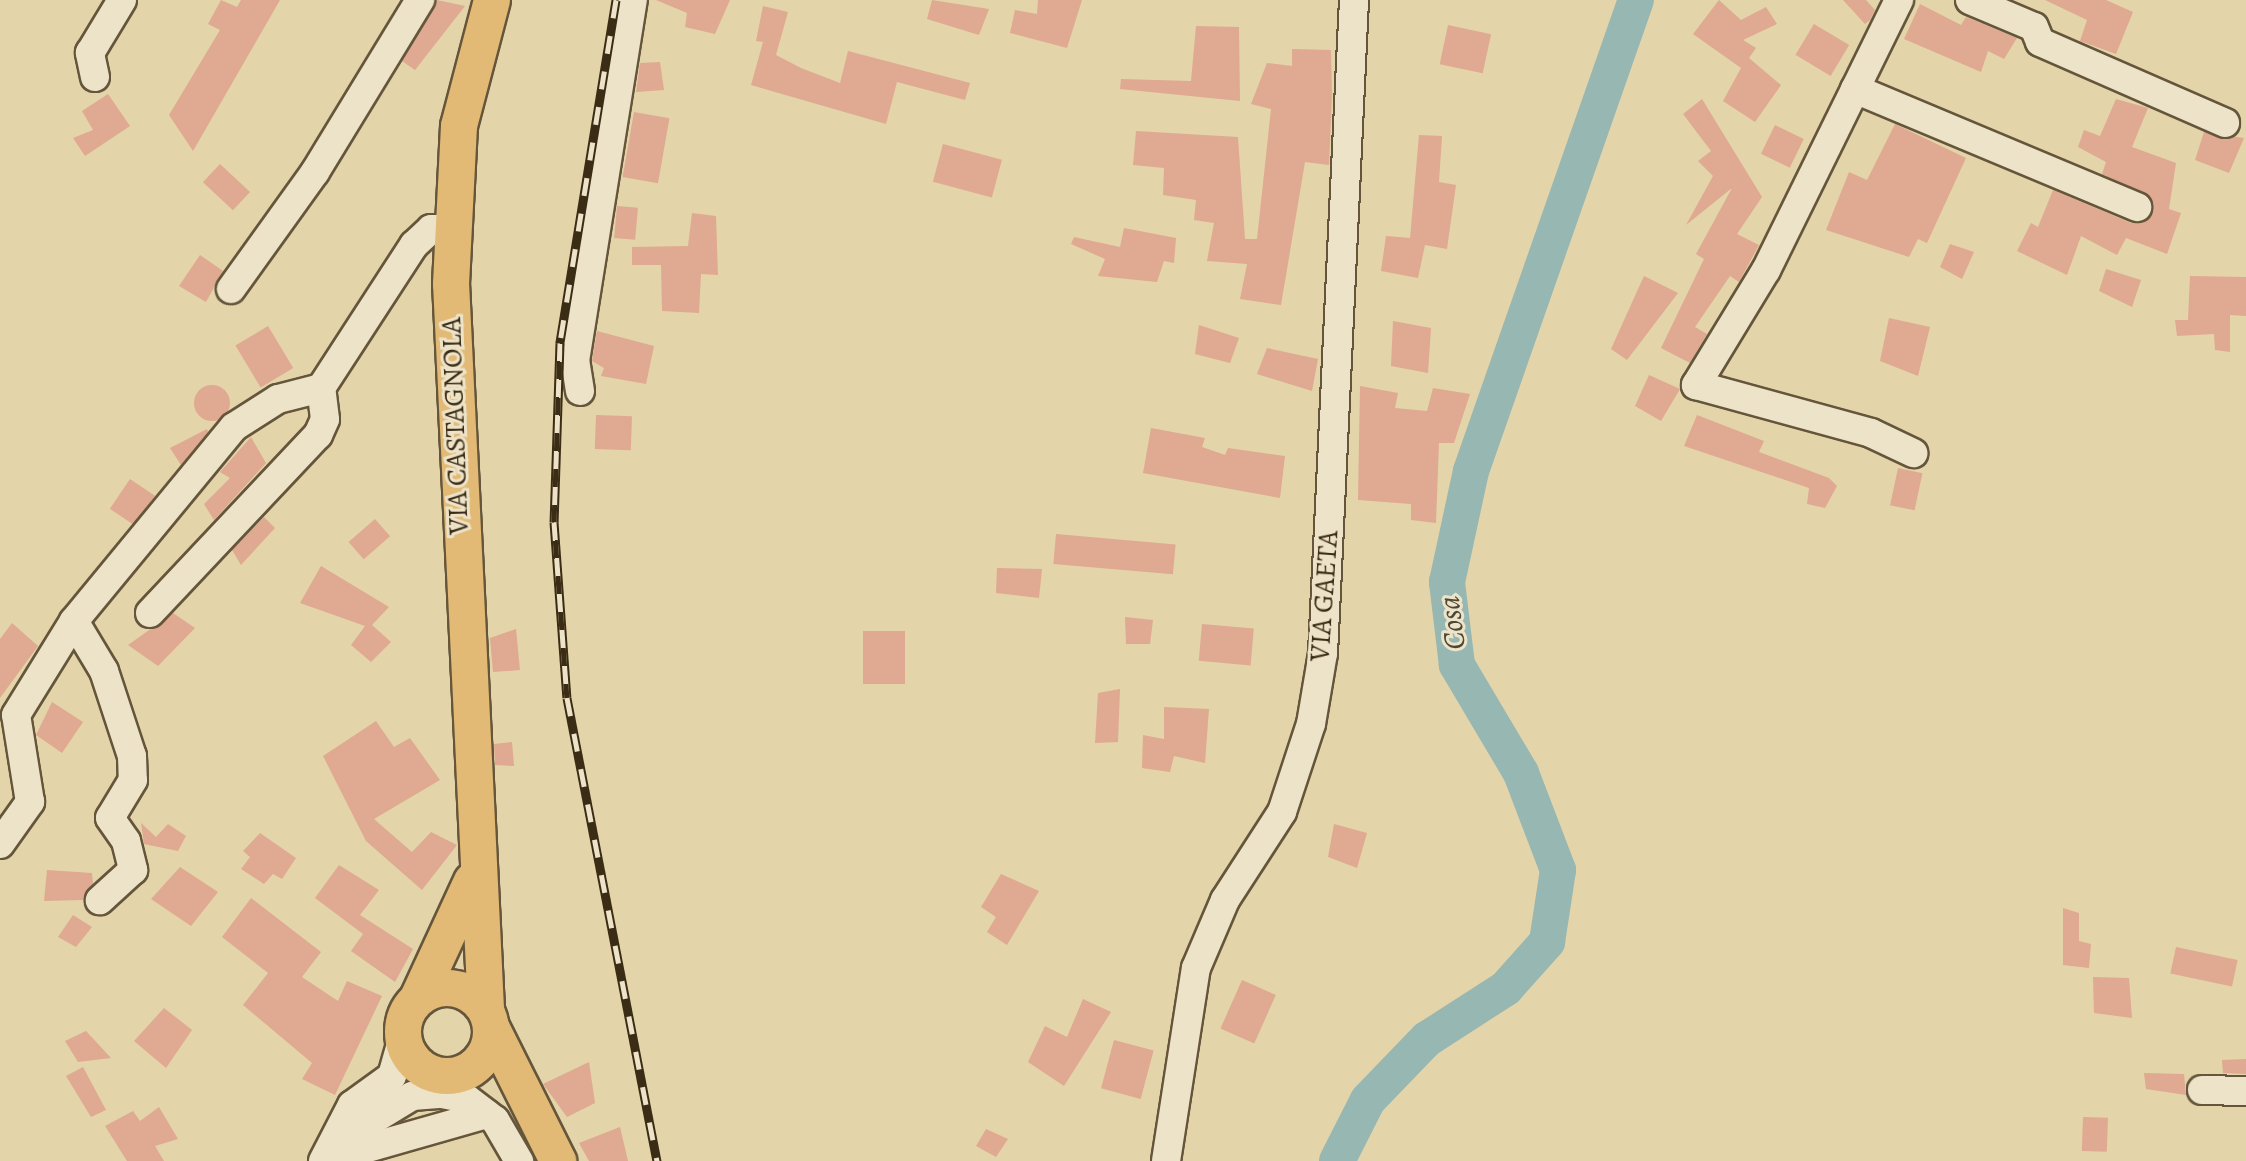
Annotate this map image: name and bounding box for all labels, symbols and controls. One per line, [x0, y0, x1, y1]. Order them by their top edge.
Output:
street label: VIA CASTAGNOLA [434, 317, 476, 535]
street label: VIA GAETA [1303, 529, 1345, 663]
water label: Cosa [1431, 594, 1473, 652]

